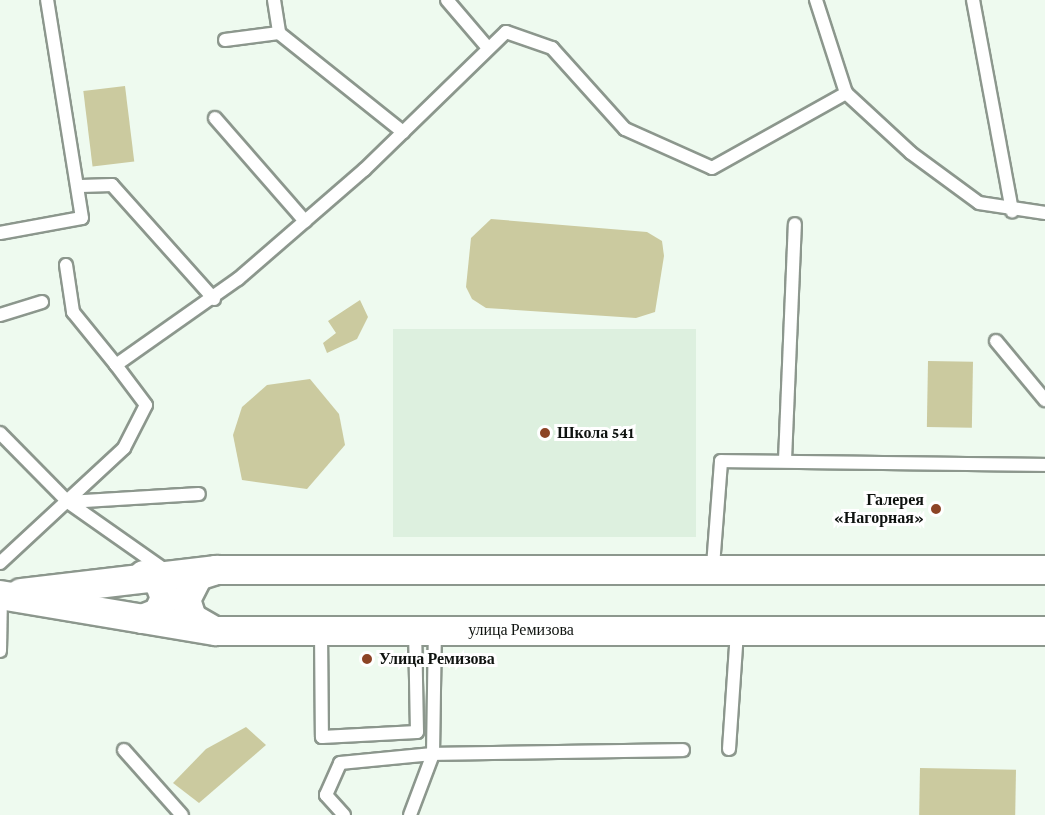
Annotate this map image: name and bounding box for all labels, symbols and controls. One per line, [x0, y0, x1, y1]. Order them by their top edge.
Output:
place label: Школа 541 [557, 423, 634, 443]
marker: Школа 541 [538, 426, 552, 440]
place label: Галерея «Нагорная» [834, 490, 924, 528]
marker: Галерея «Нагорная» [929, 502, 943, 516]
street label: улица Ремизова [468, 620, 574, 640]
place label: Улица Ремизова [379, 649, 495, 669]
marker: Улица Ремизова [360, 652, 374, 666]

